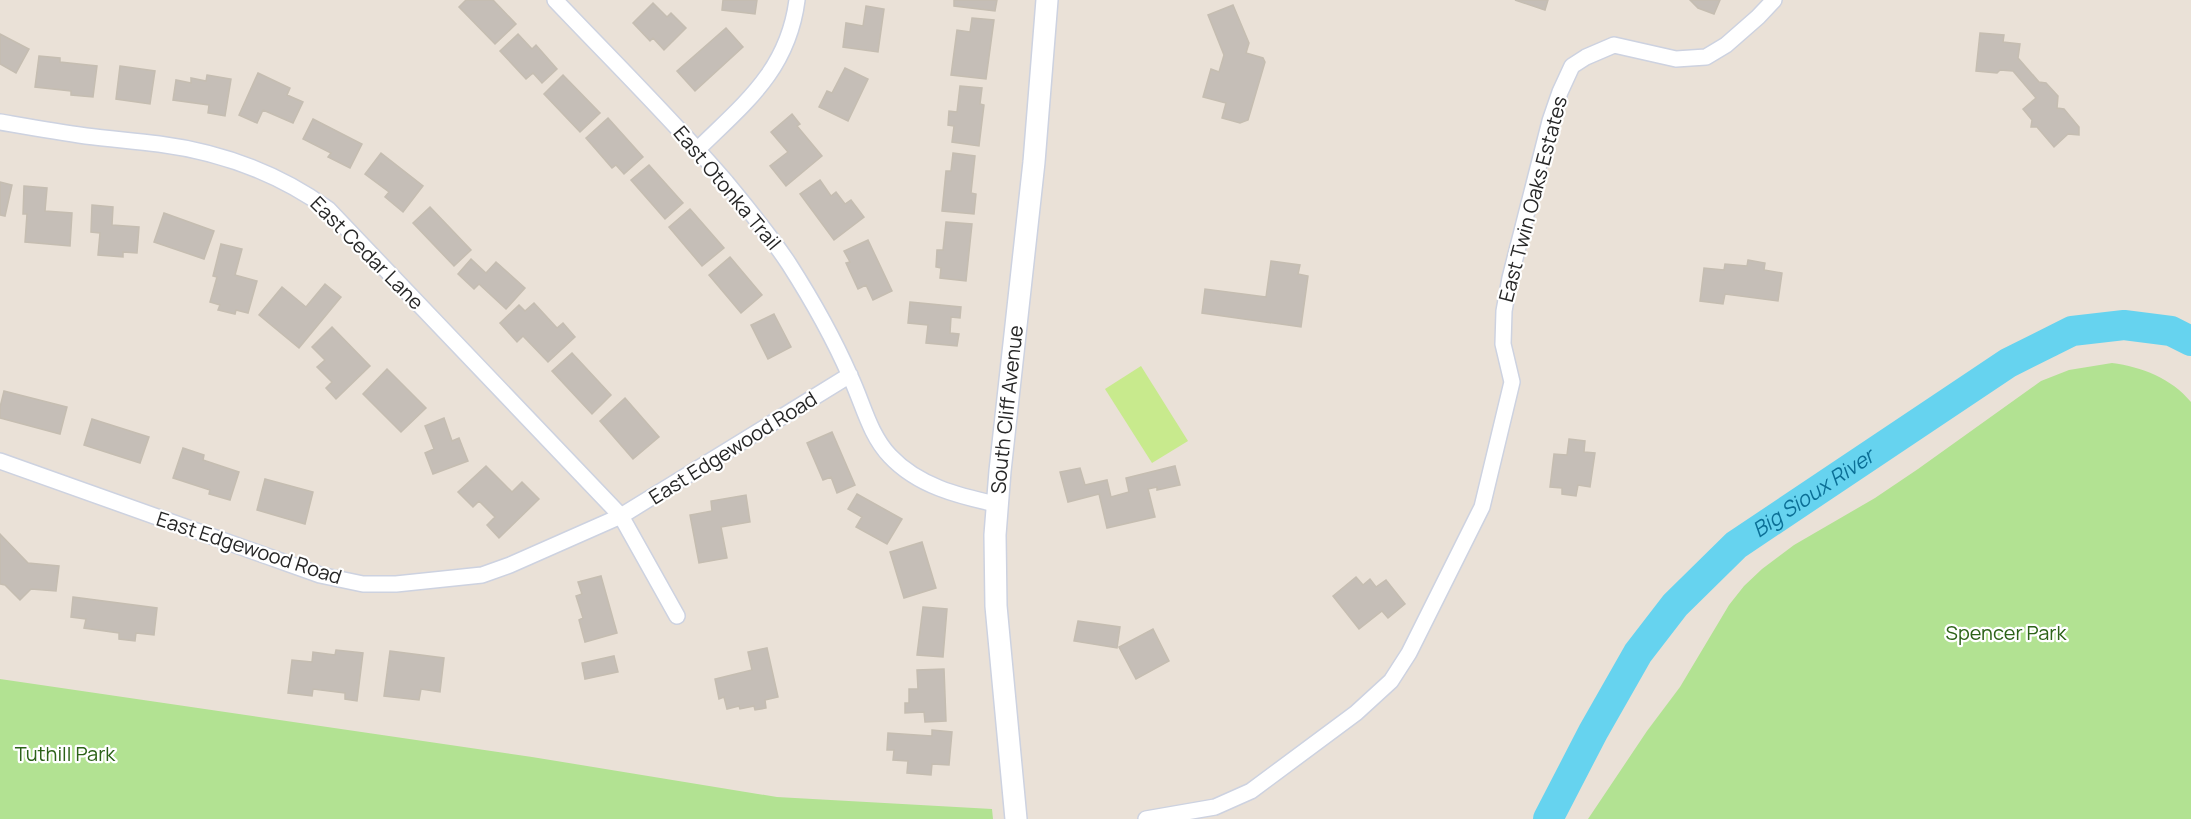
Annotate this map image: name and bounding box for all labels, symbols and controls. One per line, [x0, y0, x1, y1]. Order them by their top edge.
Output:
street label: East Twin Oaks Estates [1492, 93, 1573, 305]
street label: East Otonka Trail [668, 120, 787, 255]
street label: East Cedar Lane [305, 190, 430, 315]
street label: South Cliff Avenue [984, 324, 1029, 495]
street label: East Edgewood Road [644, 385, 822, 510]
water label: Big Sioux River [1746, 440, 1881, 543]
street label: East Edgewood Road [153, 505, 345, 590]
park label: Spencer Park [1946, 619, 2068, 646]
park label: Tuthill Park [15, 740, 116, 767]

